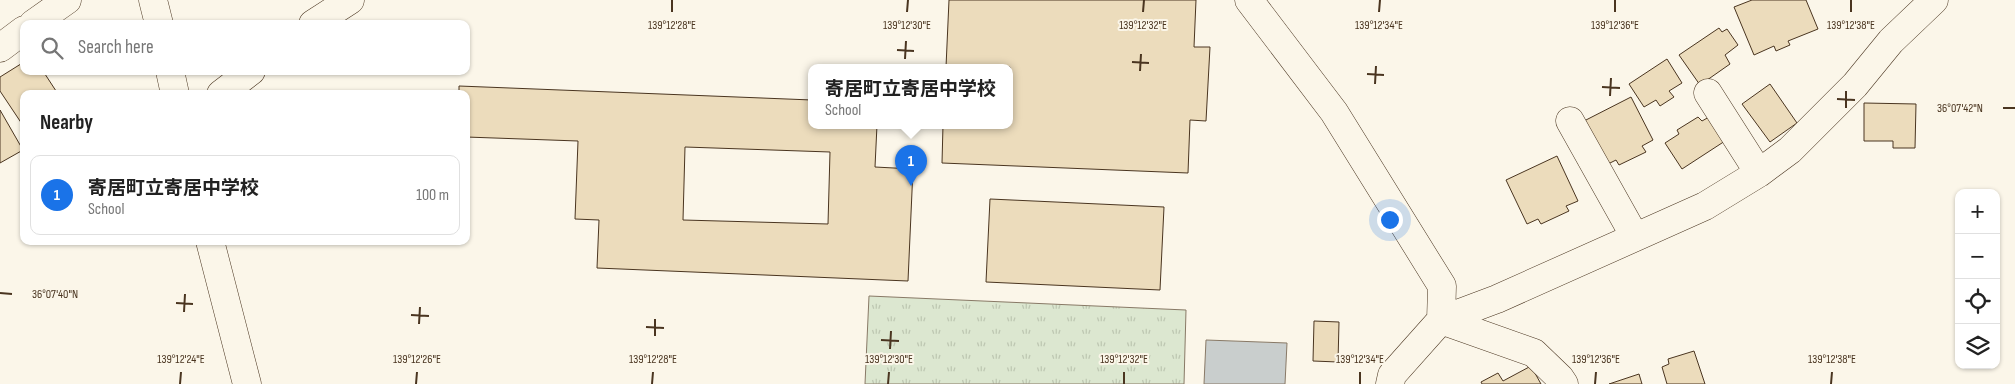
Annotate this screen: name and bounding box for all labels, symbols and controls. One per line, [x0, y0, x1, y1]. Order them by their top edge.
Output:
text: 139°12'28"E [648, 18, 696, 33]
text: 139°12'30"E [883, 18, 931, 33]
text: 139°12'32"E [1119, 18, 1167, 33]
text: 139°12'34"E [1355, 18, 1403, 33]
text: 139°12'36"E [1591, 18, 1639, 33]
text: 139°12'38"E [1827, 18, 1875, 33]
search box [20, 20, 470, 75]
icon: search [38, 34, 66, 62]
text: Search here [78, 36, 154, 59]
popup [808, 64, 1013, 129]
text: 寄居町立寄居中学校 [825, 78, 996, 101]
text: School [825, 101, 861, 120]
text: 36°07'42"N [1937, 101, 1983, 116]
text: Nearby [40, 110, 93, 135]
pin: 1 [895, 145, 927, 186]
text: 寄居町立寄居中学校 [88, 177, 259, 200]
text: 1 [54, 186, 60, 205]
text: 100 m [416, 186, 449, 205]
map controls [1955, 189, 2000, 369]
button: + [1955, 189, 2000, 234]
text: School [88, 200, 124, 219]
your location [1377, 207, 1403, 233]
button: − [1955, 234, 2000, 279]
button: locate [1955, 279, 2000, 324]
text: 36°07'40"N [32, 287, 78, 302]
button: layers [1955, 324, 2000, 369]
text: 139°12'24"E [157, 352, 205, 367]
text: 139°12'26"E [393, 352, 441, 367]
text: 139°12'28"E [629, 352, 677, 367]
text: 139°12'30"E [865, 352, 913, 367]
text: 139°12'32"E [1100, 352, 1148, 367]
text: 139°12'34"E [1336, 352, 1384, 367]
text: 139°12'36"E [1572, 352, 1620, 367]
text: 139°12'38"E [1808, 352, 1856, 367]

